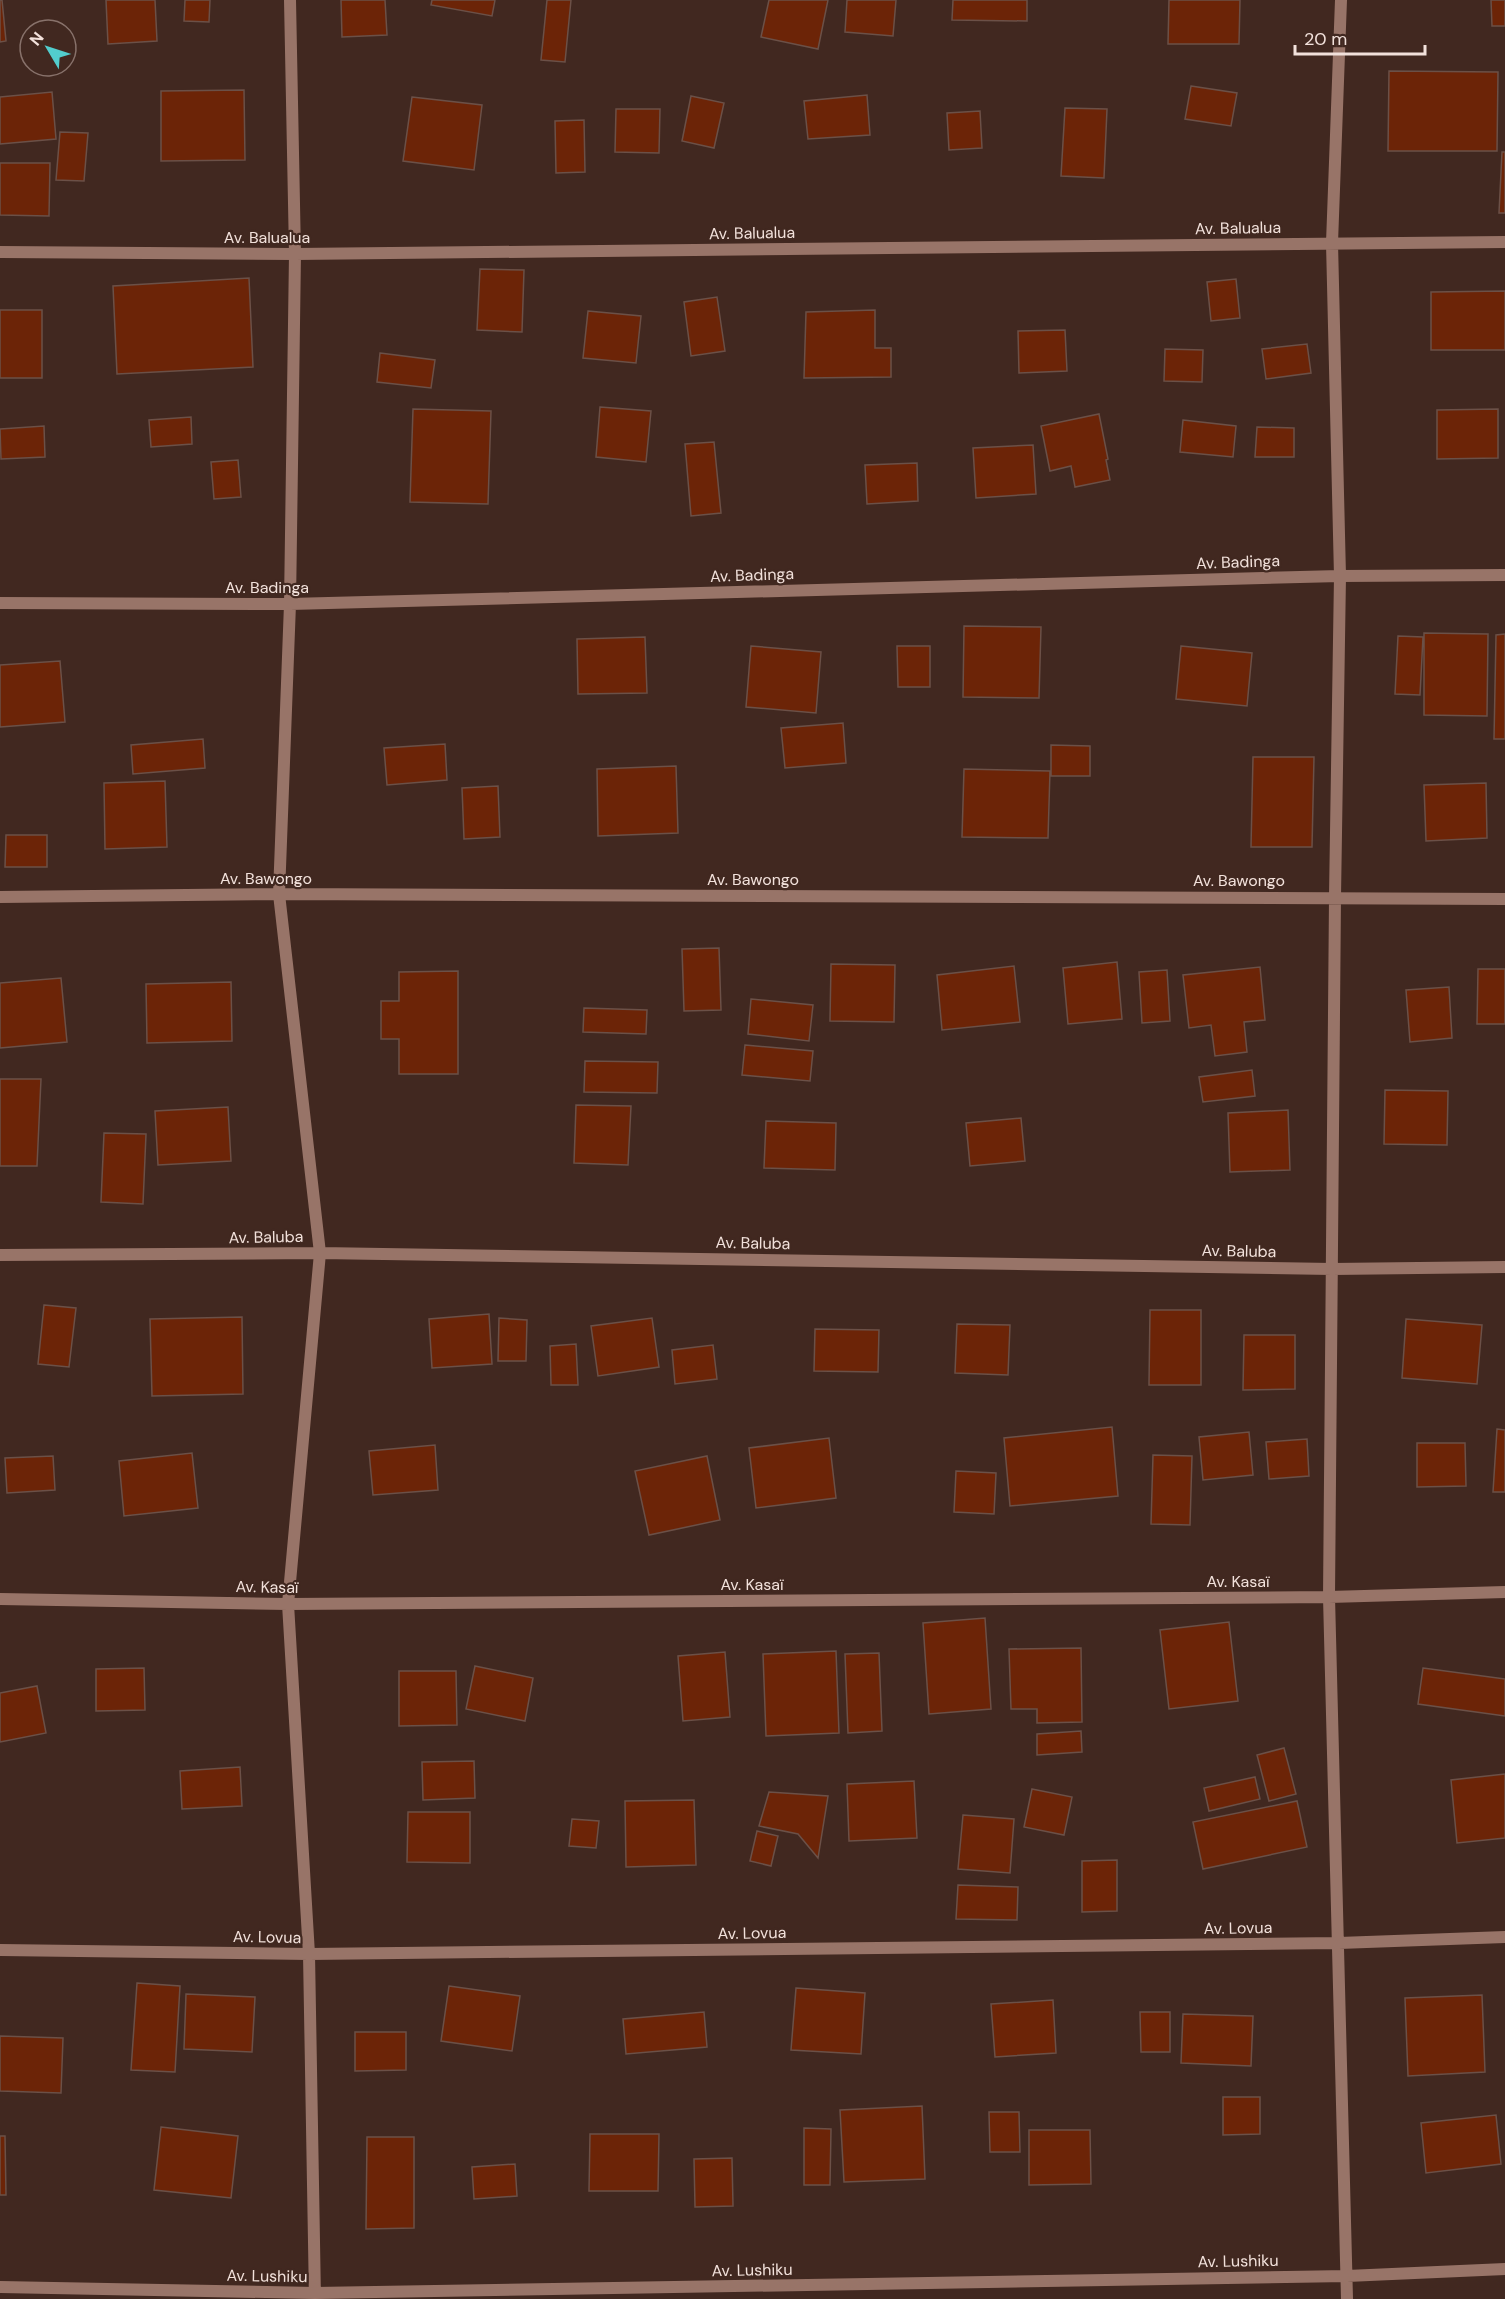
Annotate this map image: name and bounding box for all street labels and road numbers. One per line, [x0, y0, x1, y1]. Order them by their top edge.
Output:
street label: Av. Balualua [1195, 217, 1281, 239]
street label: Av. Balualua [709, 222, 795, 244]
street label: Av. Balualua [224, 227, 310, 248]
street label: Av. Badinga [1196, 550, 1280, 574]
street label: Av. Badinga [710, 563, 794, 587]
street label: Av. Badinga [225, 577, 309, 598]
street label: Av. Bawongo [220, 868, 312, 889]
street label: Av. Bawongo [707, 869, 799, 890]
street label: Av. Bawongo [1193, 870, 1285, 891]
street label: Av. Baluba [228, 1226, 304, 1248]
street label: Av. Baluba [715, 1232, 791, 1254]
street label: Av. Baluba [1201, 1240, 1277, 1262]
street label: Av. Kasaï [1206, 1571, 1270, 1592]
street label: Av. Kasaï [720, 1574, 784, 1595]
street label: Av. Kasaï [235, 1576, 299, 1598]
street label: Av. Lovua [1204, 1917, 1272, 1939]
street label: Av. Lovua [718, 1922, 786, 1944]
street label: Av. Lovua [233, 1926, 301, 1948]
street label: Av. Lushiku [1197, 2250, 1279, 2272]
street label: Av. Lushiku [711, 2259, 793, 2281]
street label: Av. Lushiku [226, 2265, 308, 2287]

